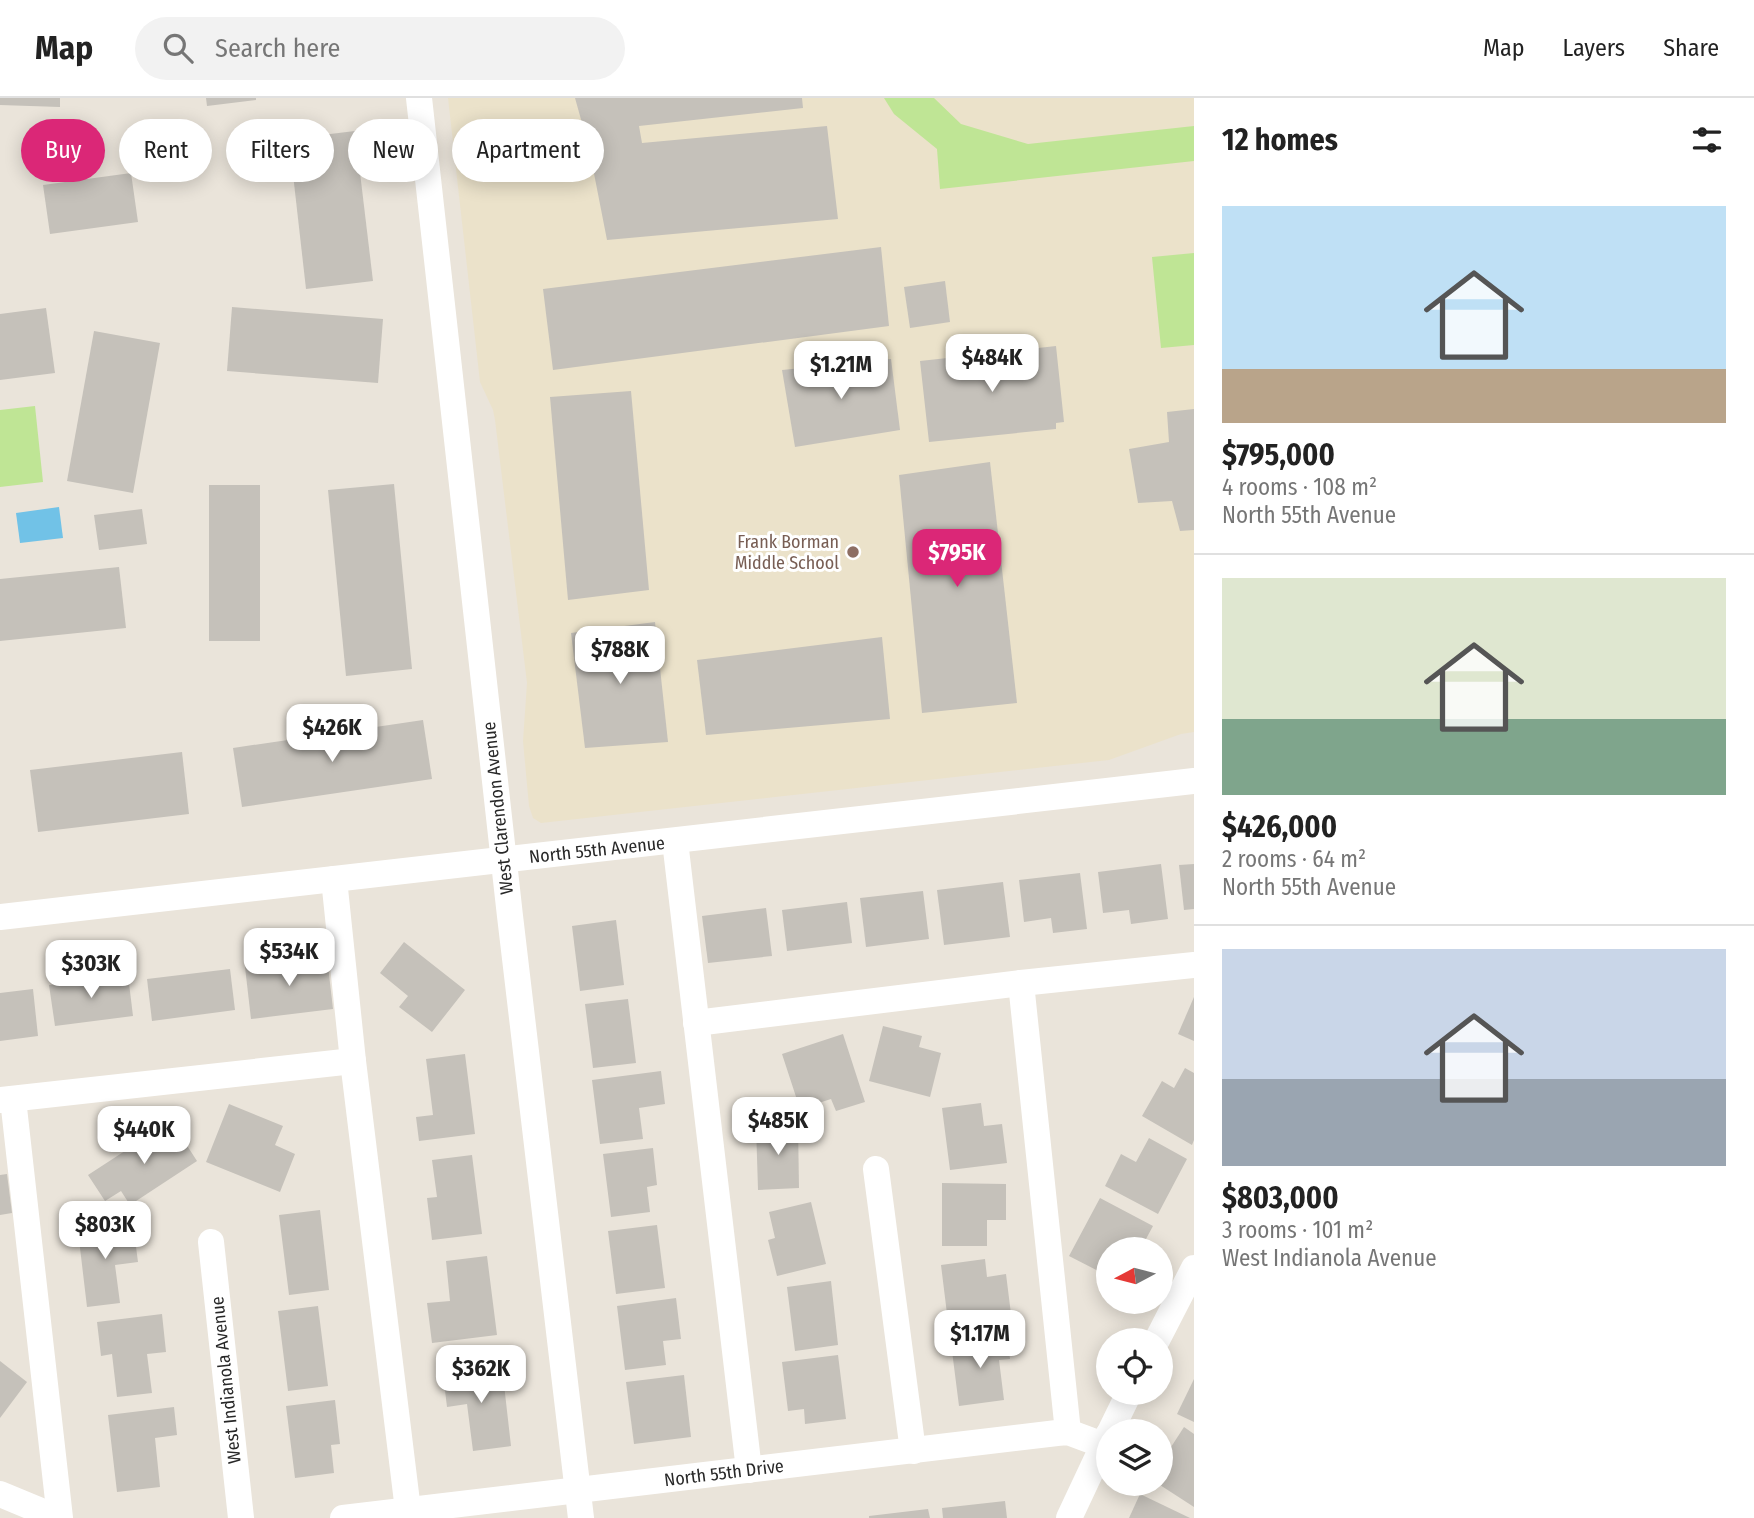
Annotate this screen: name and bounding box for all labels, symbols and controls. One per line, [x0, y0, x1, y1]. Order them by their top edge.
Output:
search box [135, 17, 625, 80]
text: Map [35, 28, 93, 68]
icon: search [159, 29, 197, 67]
text: Search here [215, 33, 340, 64]
text: Map [1483, 34, 1525, 62]
text: Layers [1563, 34, 1625, 62]
text: Share [1663, 34, 1719, 62]
chip: Buy [21, 119, 105, 182]
chip: Rent [119, 119, 212, 182]
chip: Filters [226, 119, 334, 182]
chip: New [348, 119, 438, 182]
chip: Apartment [452, 119, 604, 182]
icon: filters [1688, 121, 1726, 159]
text: 12 homes [1222, 122, 1338, 158]
icon: home [1411, 252, 1537, 378]
pin: $484K [943, 334, 1041, 394]
pin: $1.21M [784, 342, 898, 401]
text: $484K [962, 343, 1022, 371]
text: $1.21M [810, 350, 872, 378]
text: $795,000 [1222, 437, 1335, 473]
text: 4 rooms · 108 m² [1222, 473, 1377, 501]
text: North 55th Avenue [1222, 501, 1396, 529]
pin: $795K [908, 530, 1006, 589]
place label: Frank Borman Middle School [735, 531, 839, 574]
text: $795K [928, 538, 986, 566]
marker: Frank Borman Middle School [845, 544, 861, 560]
icon: home [1411, 624, 1537, 750]
pin: $788K [571, 626, 669, 686]
text: $788K [591, 635, 649, 663]
pin: $426K [283, 704, 381, 764]
text: $426K [302, 713, 362, 741]
street label: West Clarendon Avenue [478, 720, 518, 895]
text: $426,000 [1222, 809, 1337, 845]
street label: North 55th Avenue [528, 832, 666, 868]
text: 2 rooms · 64 m² [1222, 845, 1366, 873]
text: North 55th Avenue [1222, 873, 1396, 901]
pin: $534K [240, 928, 338, 988]
text: $534K [260, 937, 318, 965]
pin: $303K [42, 940, 140, 1000]
text: $303K [62, 949, 120, 977]
icon: home [1411, 995, 1537, 1121]
pin: $485K [729, 1098, 827, 1157]
text: $485K [748, 1106, 808, 1134]
pin: $440K [95, 1107, 193, 1166]
text: $440K [113, 1115, 175, 1143]
text: $803,000 [1222, 1180, 1339, 1216]
pin: $803K [56, 1202, 154, 1261]
text: $803K [75, 1210, 135, 1238]
text: 3 rooms · 101 m² [1222, 1216, 1373, 1244]
north arrow [1096, 1237, 1172, 1314]
map controls [1096, 1237, 1173, 1496]
text: West Indianola Avenue [1222, 1244, 1437, 1272]
street label: West Indianola Avenue [206, 1295, 246, 1465]
pin: $1.17M [923, 1310, 1037, 1370]
text: $1.17M [950, 1319, 1010, 1347]
button: locate [1096, 1328, 1173, 1405]
pin: $362K [432, 1346, 530, 1405]
text: $362K [452, 1354, 510, 1382]
button: layers [1096, 1419, 1173, 1496]
street label: North 55th Drive [663, 1455, 785, 1491]

